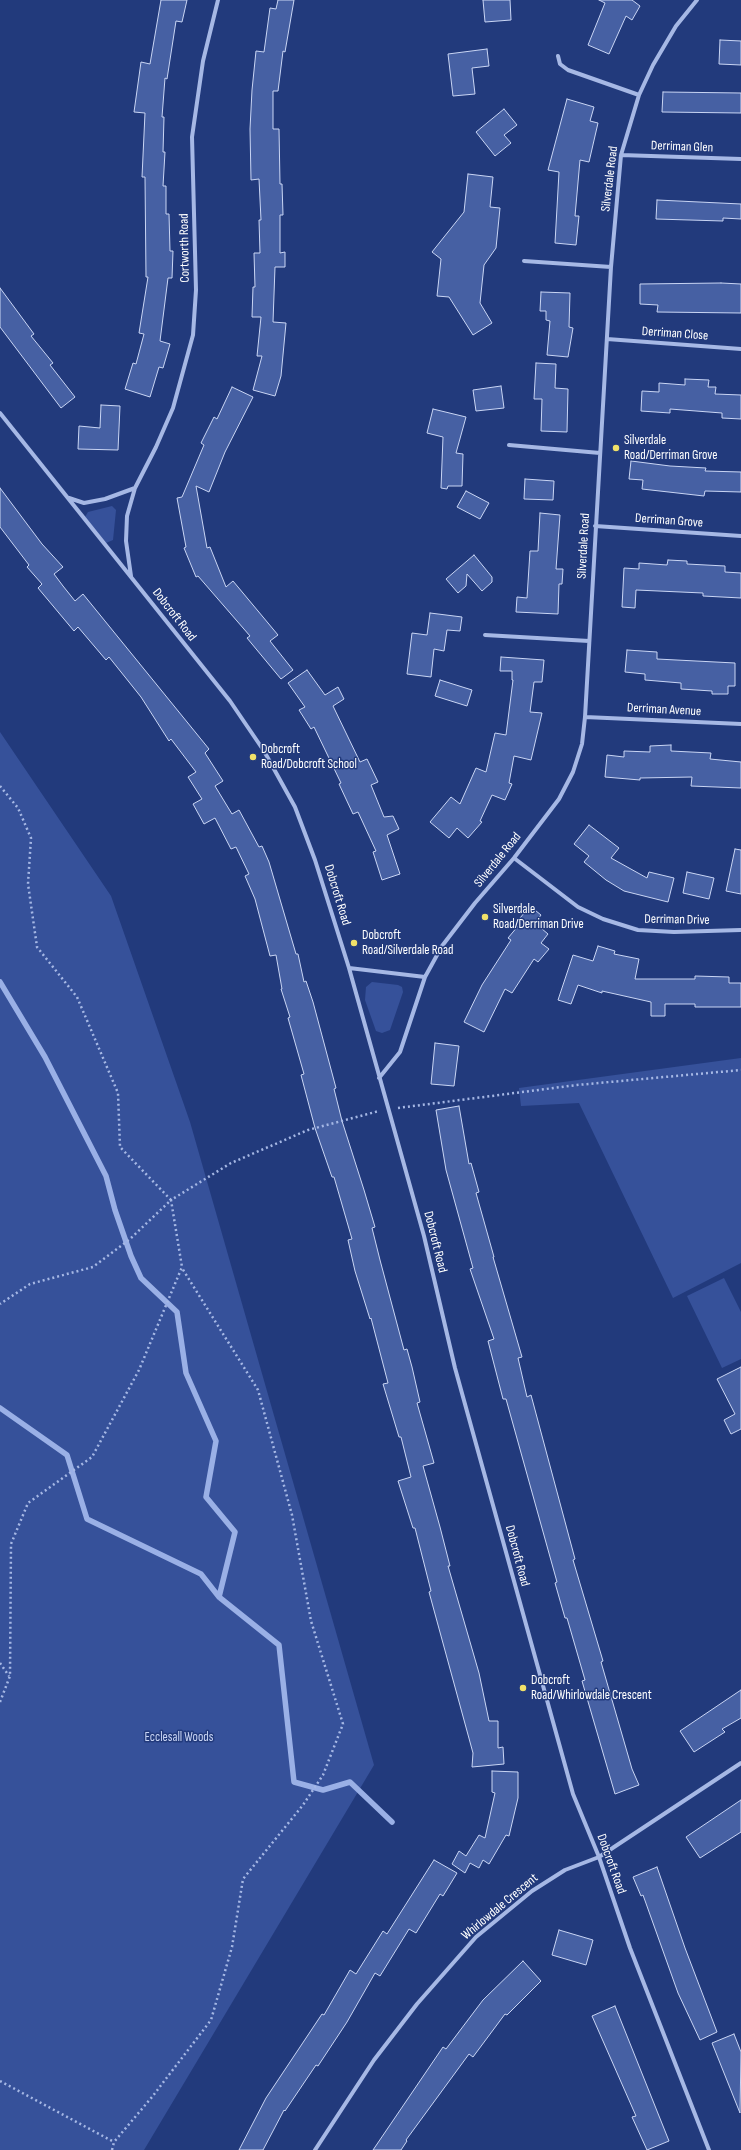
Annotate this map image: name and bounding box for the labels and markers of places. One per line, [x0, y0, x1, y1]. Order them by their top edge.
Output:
place label: Silverdale Road/Derriman Grove [624, 433, 717, 464]
marker: Silverdale Road/Derriman Grove [611, 443, 621, 453]
place label: Dobcroft Road/Dobcroft School [261, 742, 357, 773]
marker: Dobcroft Road/Dobcroft School [248, 752, 258, 762]
place label: Silverdale Road/Derriman Drive [493, 902, 584, 933]
marker: Silverdale Road/Derriman Drive [480, 912, 490, 922]
place label: Dobcroft Road/Silverdale Road [362, 928, 453, 959]
marker: Dobcroft Road/Silverdale Road [349, 938, 359, 948]
place label: Dobcroft Road/Whirlowdale Crescent [531, 1673, 652, 1704]
marker: Dobcroft Road/Whirlowdale Crescent [518, 1683, 528, 1693]

